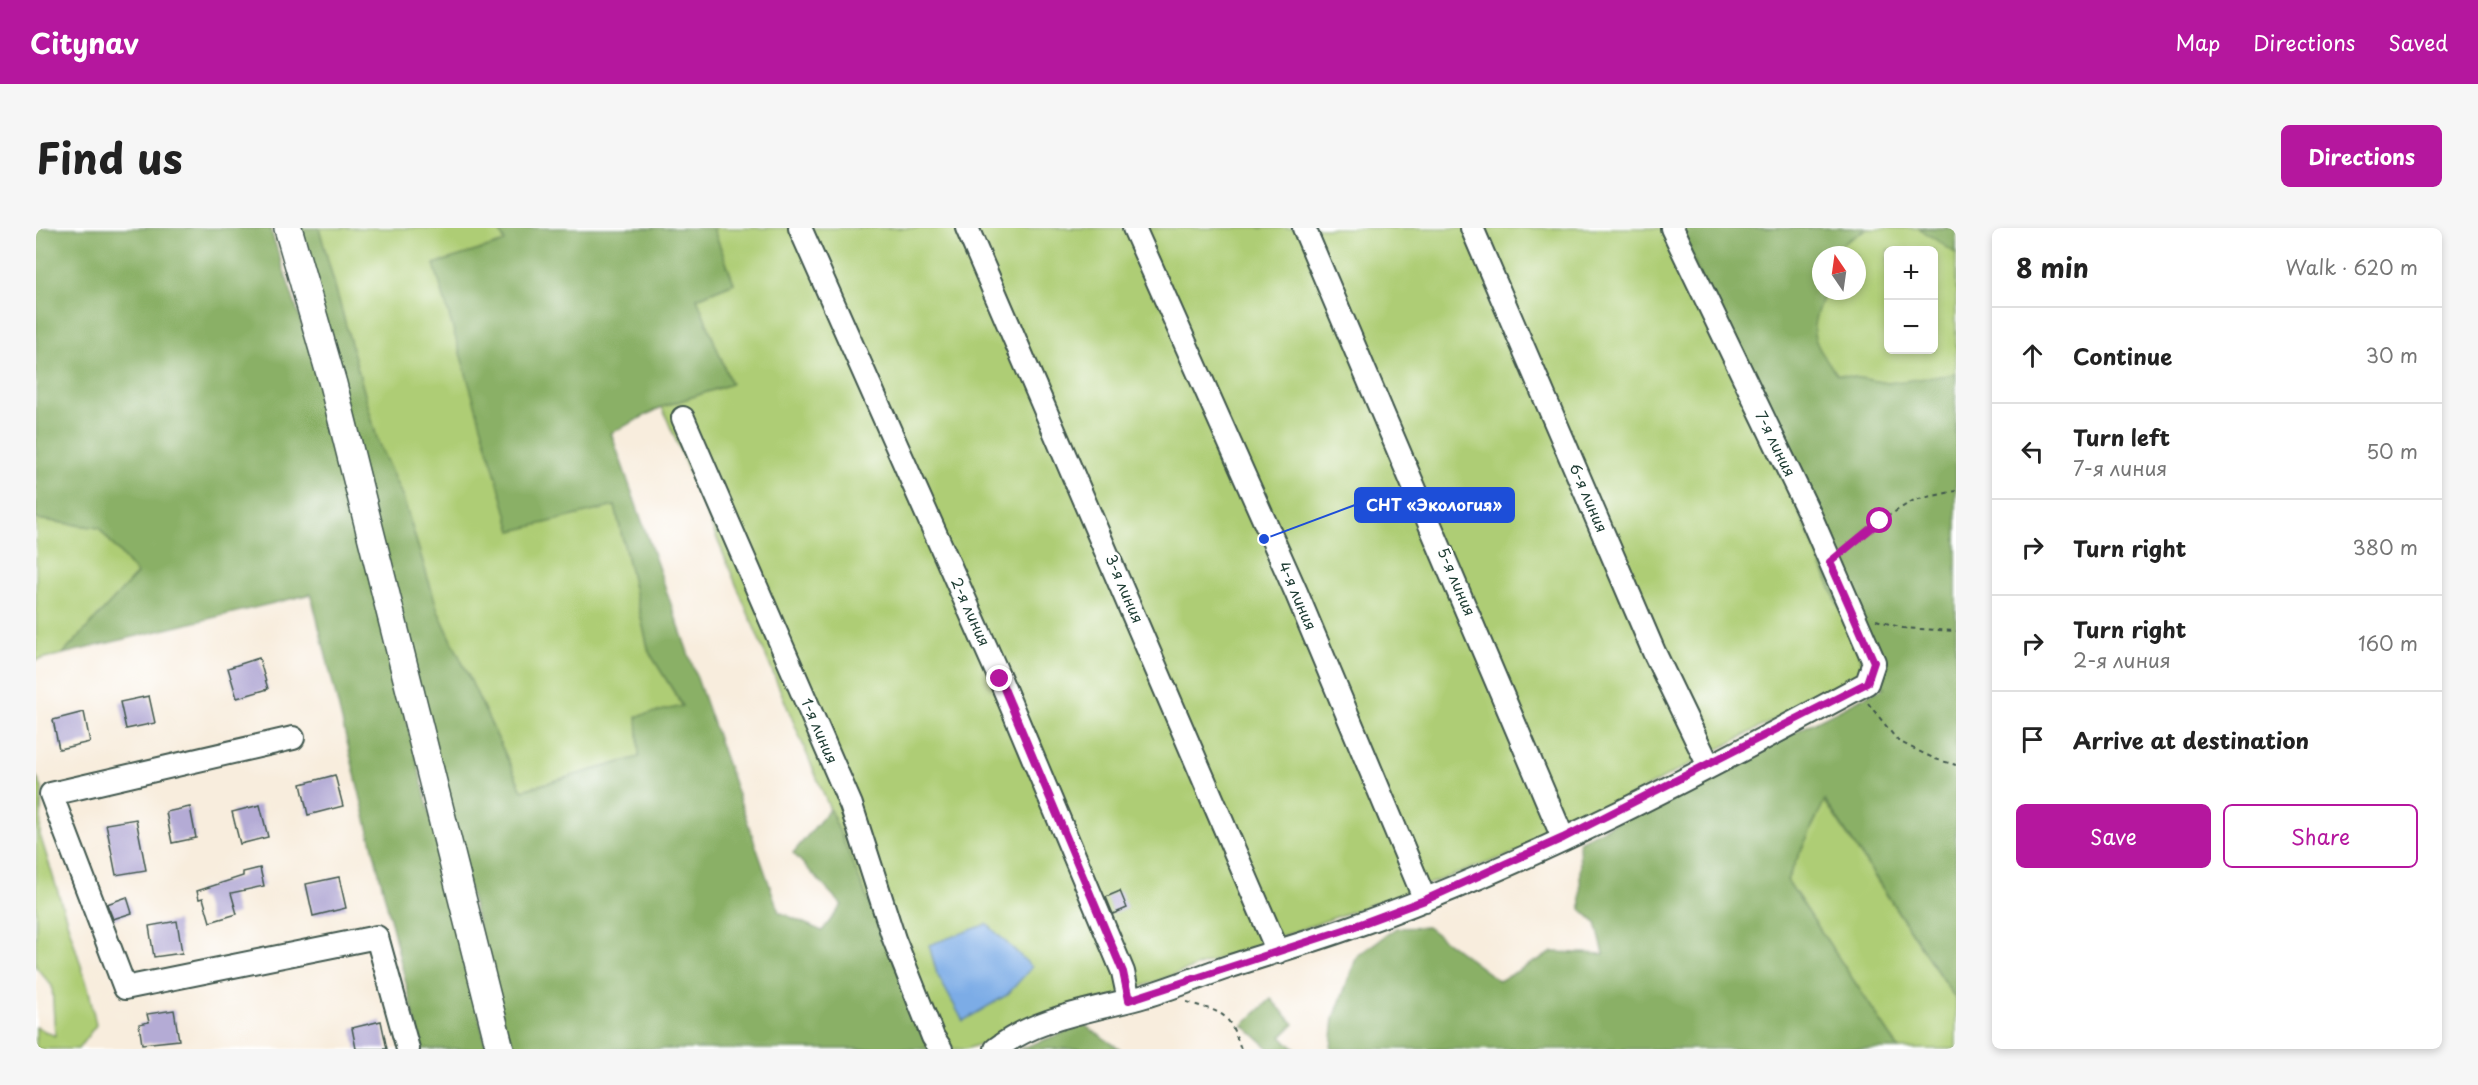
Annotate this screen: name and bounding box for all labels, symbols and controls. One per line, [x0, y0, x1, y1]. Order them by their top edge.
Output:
text: Citynav [30, 21, 139, 64]
text: Map [2175, 26, 2220, 58]
text: Directions [2253, 26, 2355, 58]
text: Saved [2388, 26, 2448, 58]
text: Find us [36, 125, 183, 188]
button: Directions [2281, 125, 2442, 187]
north arrow [1812, 246, 1866, 300]
map controls [1884, 246, 1938, 354]
button: + [1884, 246, 1938, 300]
text: 8 min [2016, 248, 2089, 287]
text: Walk · 620 m [2286, 252, 2418, 282]
button: − [1884, 300, 1938, 354]
icon: ahead [2016, 339, 2049, 372]
text: Continue [2073, 339, 2172, 372]
text: 30 m [2365, 340, 2418, 370]
street label: 7-я линия [1751, 407, 1802, 480]
text: Turn left [2073, 420, 2170, 453]
icon: left [2016, 435, 2049, 468]
text: 50 m [2366, 436, 2418, 466]
text: 7-я линия [2073, 453, 2167, 483]
street label: 6-я линия [1564, 459, 1614, 536]
callout: СНТ «Экология» [1355, 488, 1514, 522]
text: СНТ «Экология» [1366, 492, 1502, 516]
route start [1866, 507, 1892, 533]
icon: right [2016, 531, 2049, 564]
text: Turn right [2073, 531, 2186, 564]
text: 380 m [2352, 532, 2418, 562]
street label: 5-я линия [1433, 544, 1482, 619]
street label: 3-я линия [1101, 550, 1150, 626]
street label: 4-я линия [1274, 557, 1323, 633]
street label: 2-я линия [946, 573, 997, 650]
text: Turn right [2073, 612, 2186, 645]
icon: right [2016, 627, 2049, 660]
text: 160 m [2358, 628, 2418, 658]
text: 2-я линия [2073, 645, 2171, 675]
route end [986, 665, 1012, 691]
street label: 1-я линия [796, 694, 845, 767]
icon: arrive [2016, 723, 2049, 756]
text: Arrive at destination [2073, 723, 2309, 756]
button: Save [2016, 804, 2211, 868]
button: Share [2223, 804, 2418, 868]

